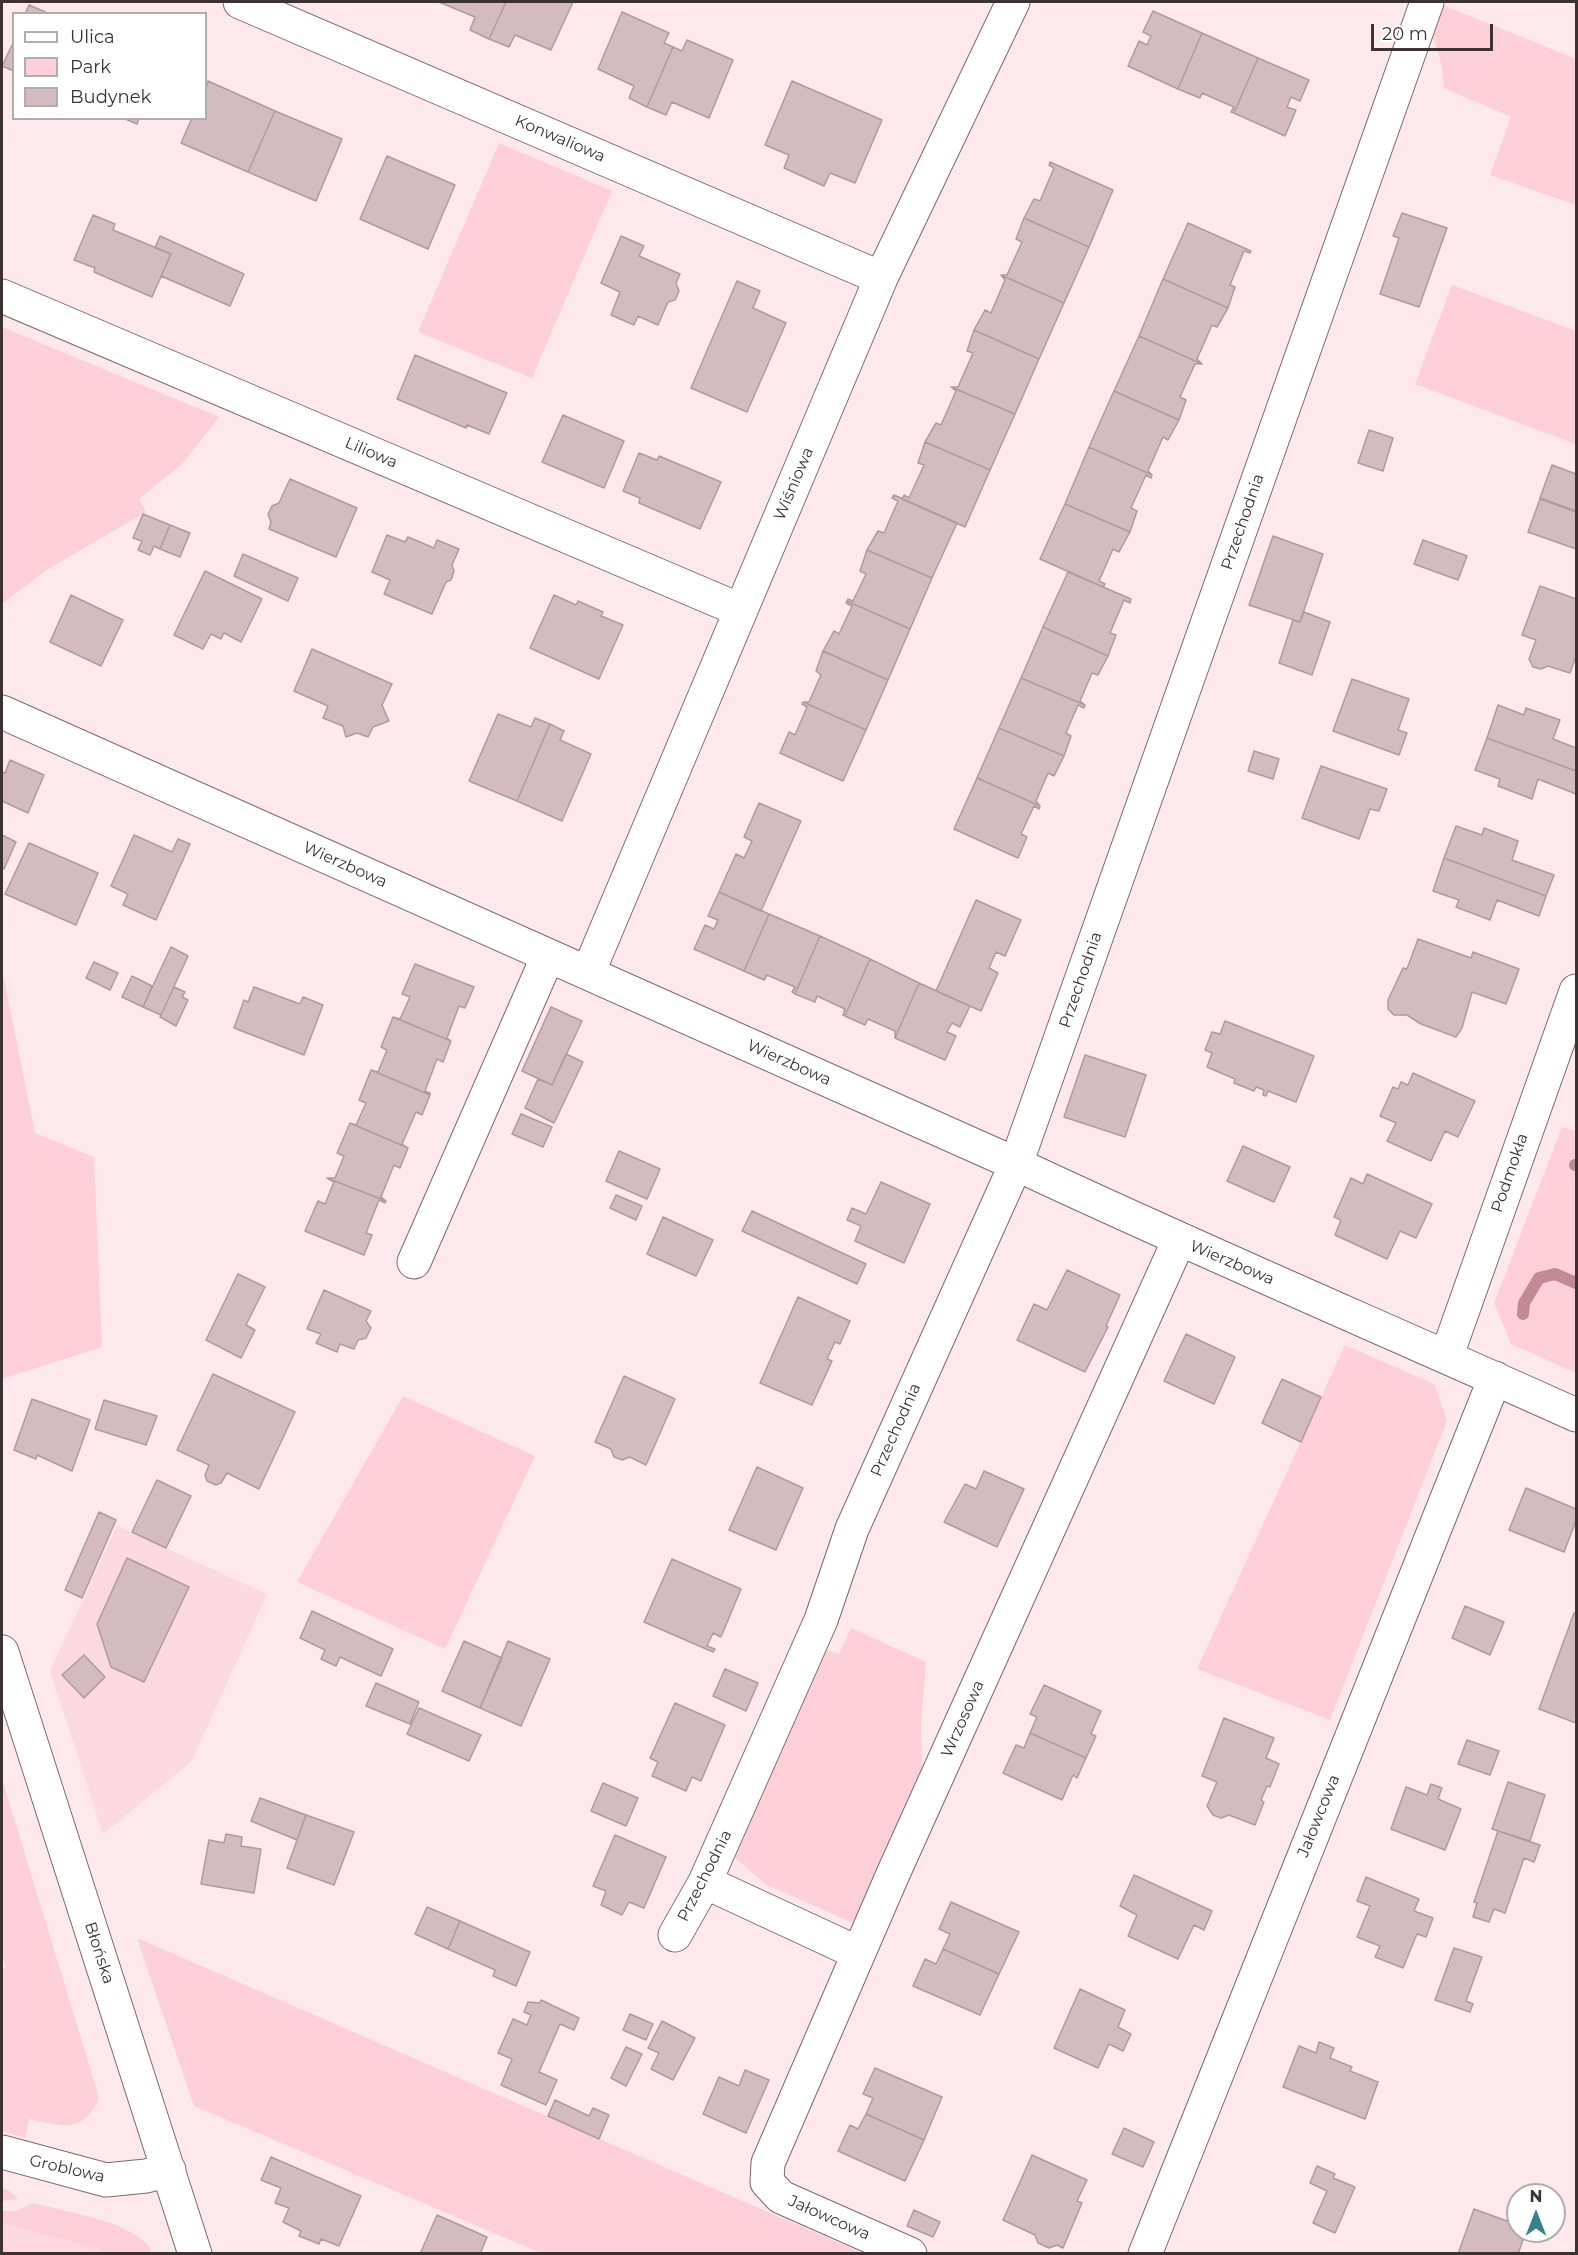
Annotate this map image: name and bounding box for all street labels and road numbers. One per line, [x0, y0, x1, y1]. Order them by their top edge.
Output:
street label: Konwaliowa [512, 111, 608, 167]
street label: Liliowa [342, 433, 400, 473]
street label: Wiśniowa [770, 444, 818, 524]
street label: Przechodnia [1218, 471, 1268, 573]
street label: Wierzbowa [300, 838, 390, 892]
street label: Przechodnia [1056, 929, 1106, 1031]
street label: Wierzbowa [744, 1036, 834, 1090]
street label: Podmokła [1487, 1131, 1533, 1215]
street label: Wierzbowa [1187, 1237, 1277, 1289]
street label: Przechodnia [867, 1380, 925, 1480]
street label: Wrzosowa [937, 1677, 989, 1761]
street label: Jałowcowa [1294, 1772, 1344, 1860]
street label: Przechodnia [674, 1827, 736, 1925]
street label: Błońska [80, 1920, 118, 1986]
street label: Groblowa [27, 2151, 107, 2187]
street label: Jałowcowa [785, 2191, 873, 2245]

